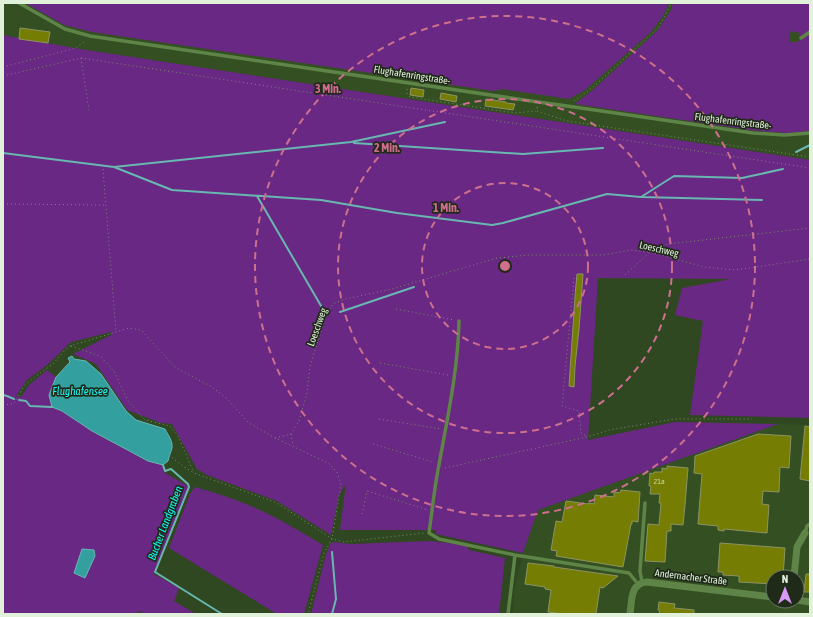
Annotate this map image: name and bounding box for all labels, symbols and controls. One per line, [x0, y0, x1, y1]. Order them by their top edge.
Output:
street label: Flughafenringstraße- [373, 64, 452, 87]
text: 3 Min. [315, 82, 341, 96]
street label: Flughafenringstraße- [694, 111, 773, 131]
text: 2 Min. [374, 141, 400, 155]
text: 1 Min. [433, 201, 459, 215]
street label: Loeschweg [638, 239, 680, 259]
centre of rings [498, 259, 512, 273]
street label: Loeschweg [305, 306, 329, 348]
water label: Flughafensee [52, 385, 108, 397]
house number: 21a [653, 477, 665, 486]
water label: Bucher Landgraben [145, 484, 185, 562]
street label: Andernacher Straße [654, 567, 728, 587]
north arrow [765, 569, 805, 609]
text: N [782, 573, 788, 585]

